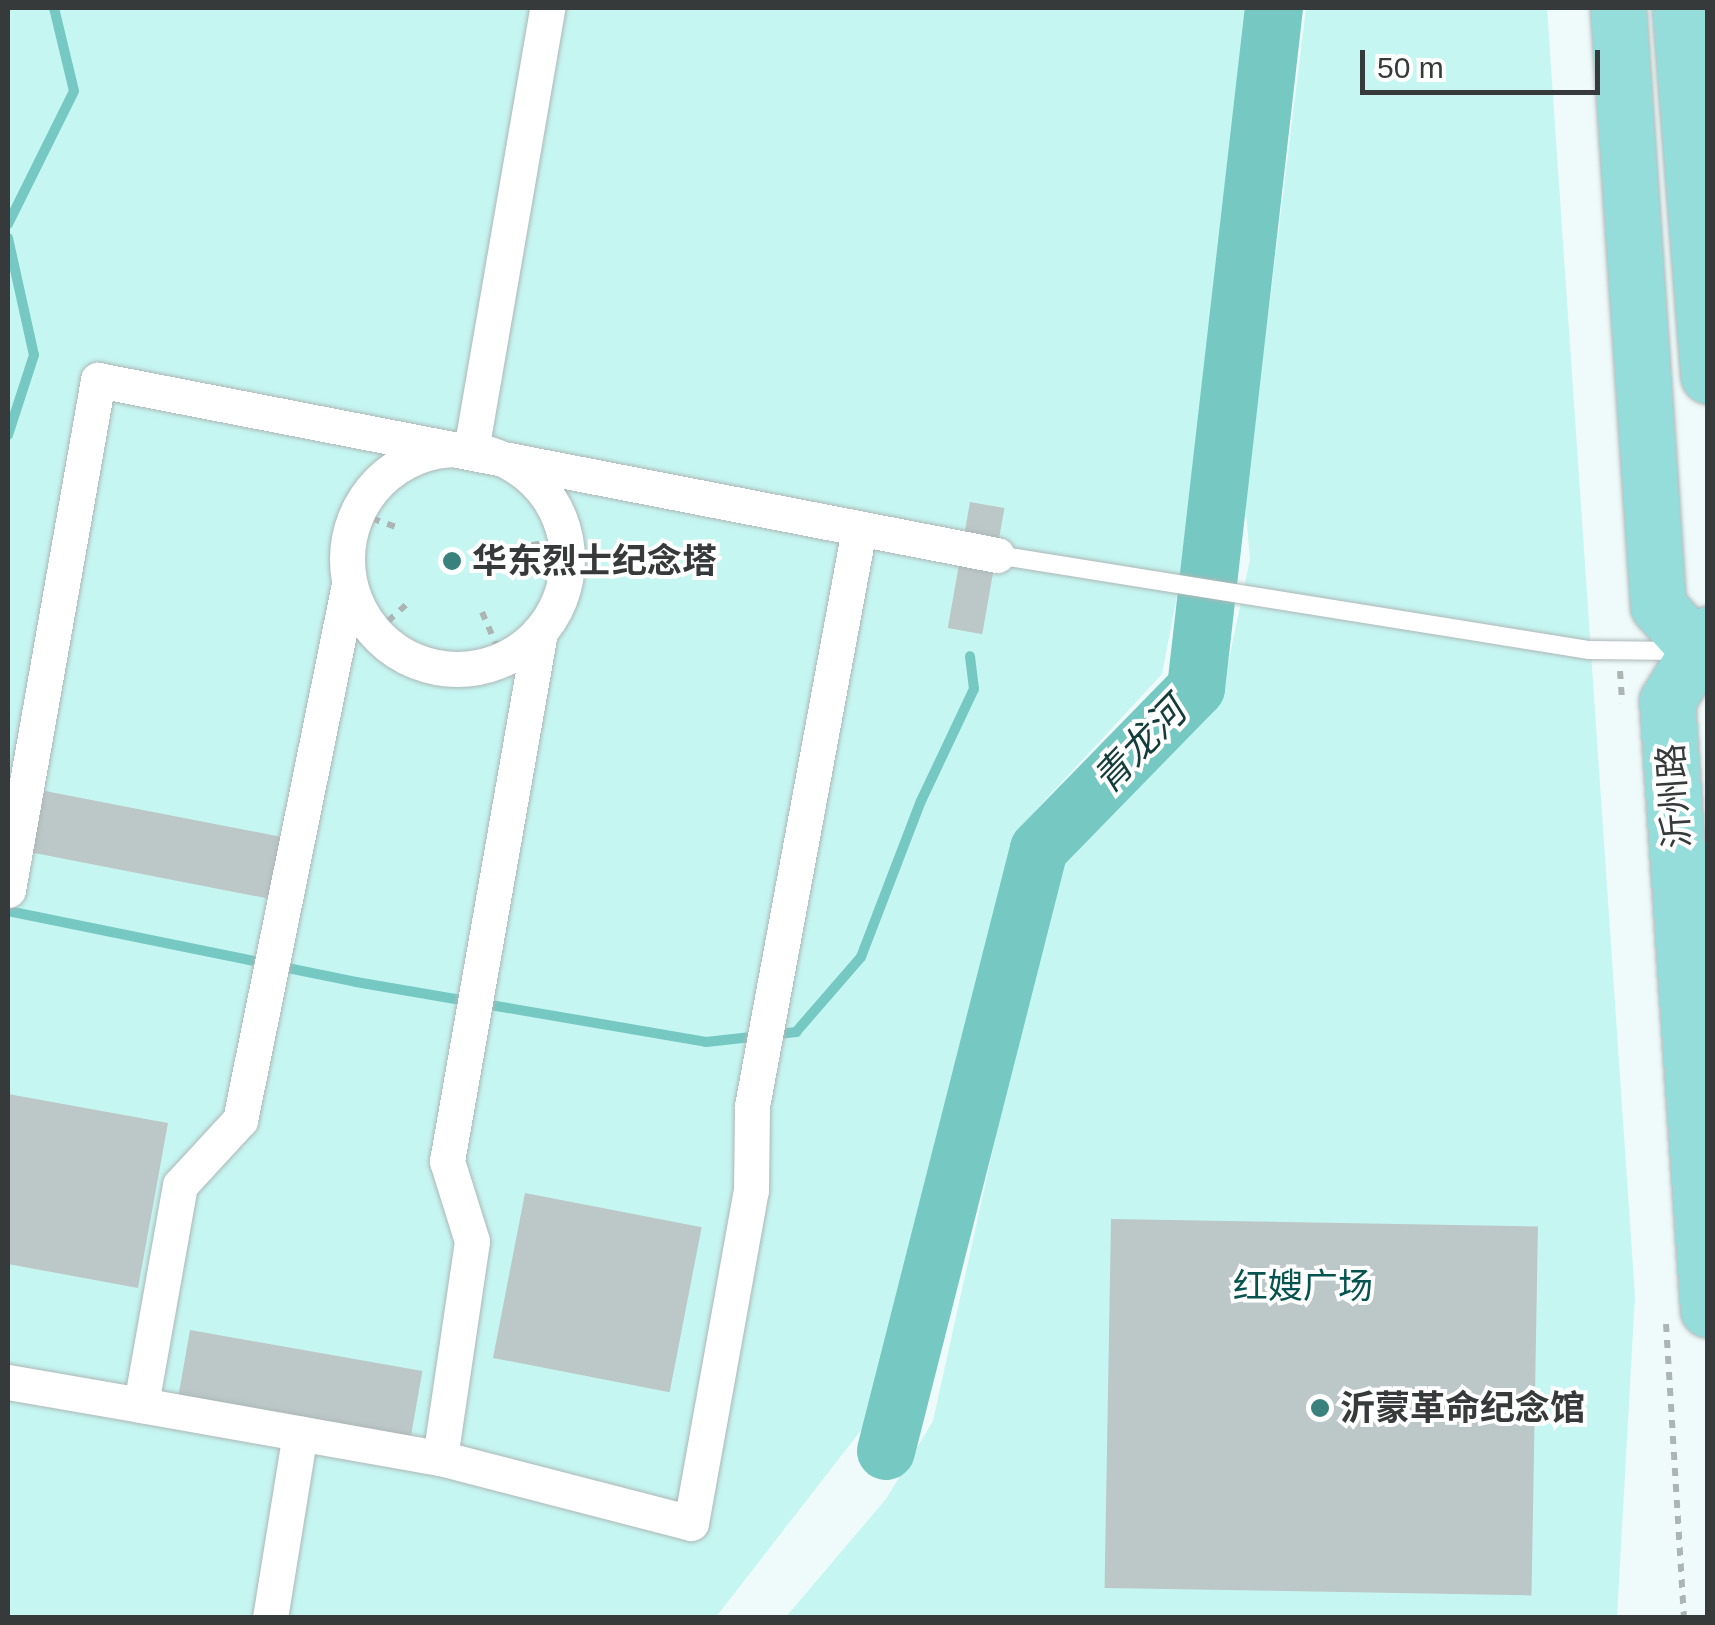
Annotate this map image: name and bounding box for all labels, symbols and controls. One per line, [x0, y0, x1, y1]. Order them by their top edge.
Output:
scale bar [1365, 30, 1605, 92]
text: 50 m [1377, 51, 1444, 84]
place label: 华东烈士纪念塔 [472, 540, 717, 582]
marker: 华东烈士纪念塔 [441, 550, 463, 572]
water label: 青龙河 [1084, 689, 1196, 803]
street label: 沂州路 [1649, 742, 1699, 850]
park label: 红嫂广场 [1233, 1265, 1373, 1307]
place label: 沂蒙革命纪念馆 [1340, 1387, 1585, 1429]
marker: 沂蒙革命纪念馆 [1309, 1397, 1331, 1419]

